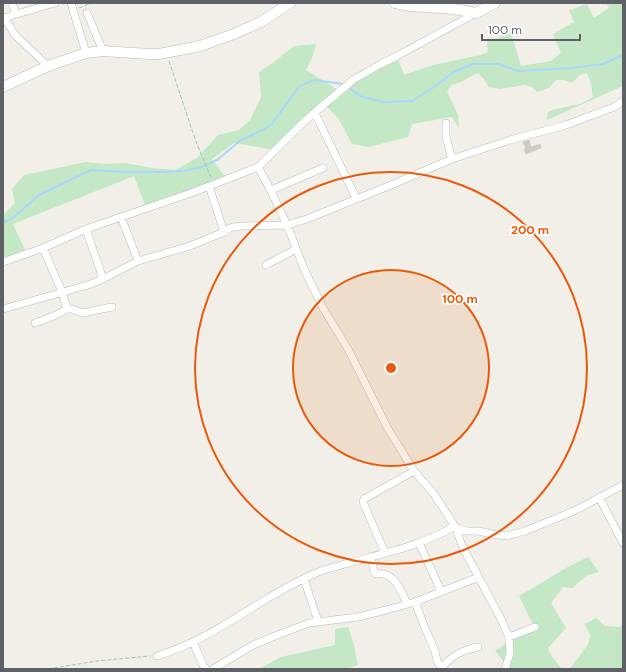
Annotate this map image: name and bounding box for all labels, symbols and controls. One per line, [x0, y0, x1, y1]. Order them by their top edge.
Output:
scale bar [482, 16, 580, 42]
text: 100 m [488, 22, 522, 38]
text: 200 m [511, 222, 549, 238]
text: 100 m [442, 291, 478, 307]
centre of rings [384, 361, 398, 375]

